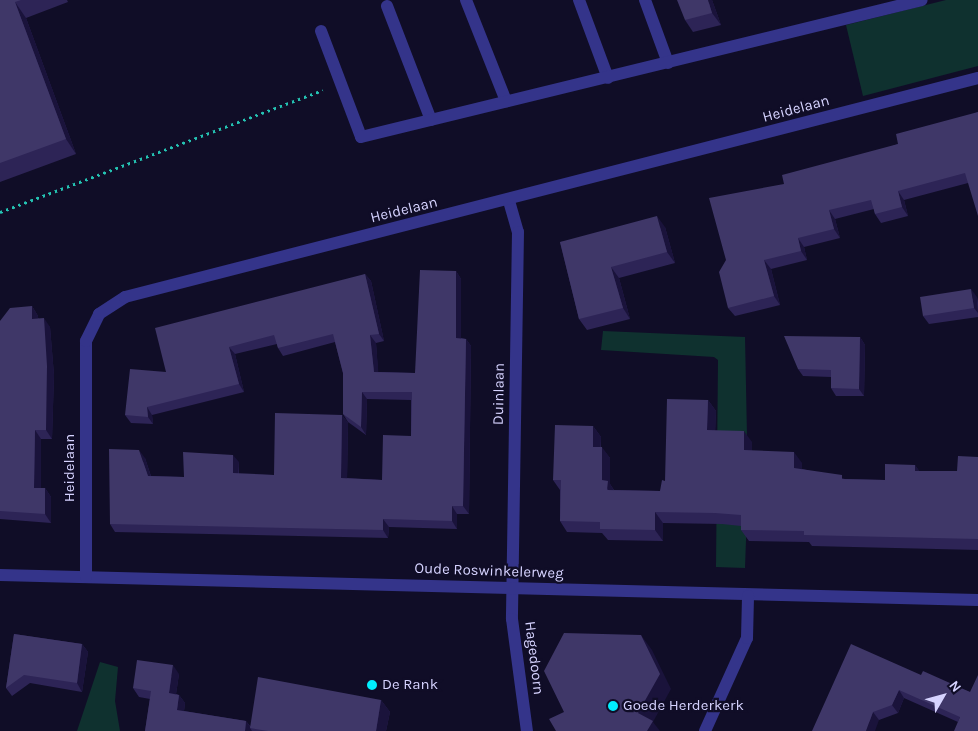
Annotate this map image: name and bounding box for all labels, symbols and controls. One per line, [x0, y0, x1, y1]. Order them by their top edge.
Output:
street label: Heidelaan [761, 91, 831, 127]
street label: Heidelaan [369, 193, 439, 227]
street label: Duinlaan [489, 363, 509, 425]
street label: Heidelaan [61, 434, 79, 502]
street label: Oude Roswinkelerweg [414, 559, 564, 583]
street label: Hagedoorn [521, 620, 547, 696]
north arrow [918, 671, 968, 721]
place label: De Rank [382, 676, 438, 694]
text: N [945, 677, 965, 696]
marker: De Rank [366, 679, 378, 691]
place label: Goede Herderkerk [623, 697, 744, 715]
marker: Goede Herderkerk [607, 700, 619, 712]

